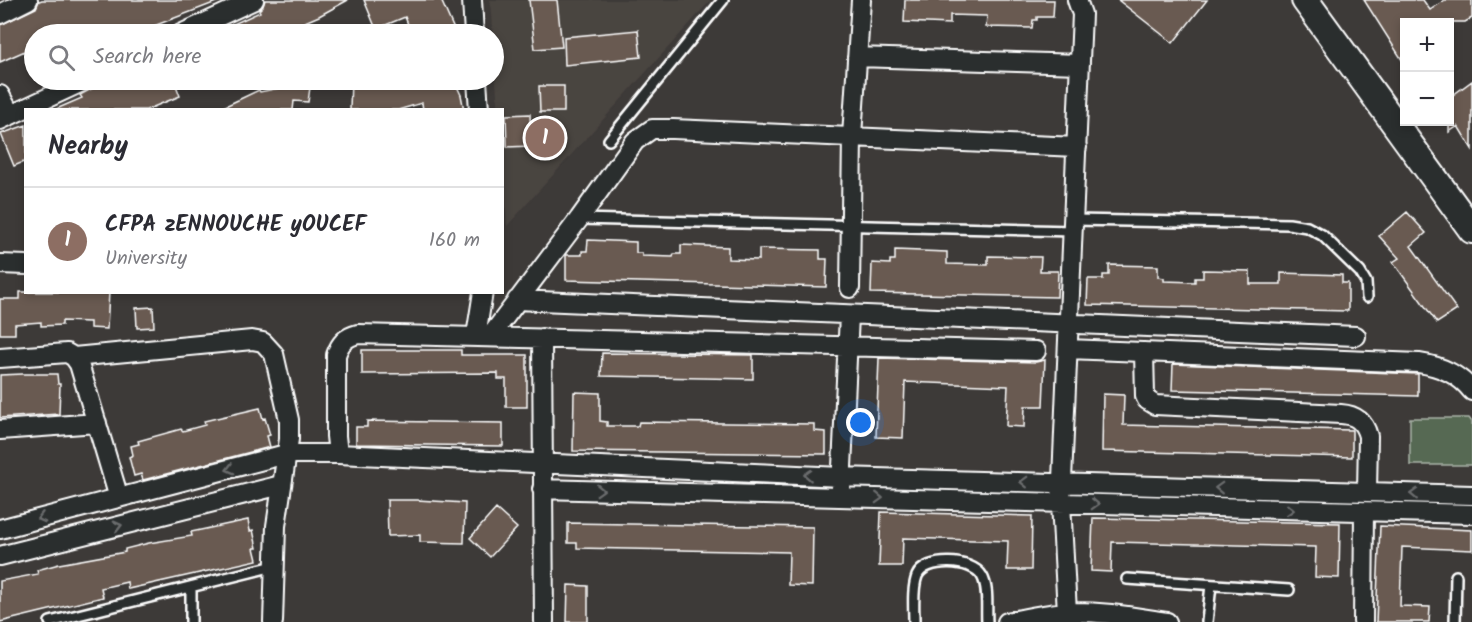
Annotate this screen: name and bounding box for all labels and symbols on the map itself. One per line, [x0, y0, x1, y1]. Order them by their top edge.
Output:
pin: 1 [526, 116, 564, 160]
your location [846, 408, 875, 437]
one-way arrow [225, 461, 235, 474]
one-way arrow [803, 469, 812, 482]
one-way arrow [1019, 476, 1028, 489]
one-way arrow [1214, 482, 1223, 494]
one-way arrow [596, 484, 605, 497]
one-way arrow [1409, 487, 1418, 500]
one-way arrow [874, 492, 883, 505]
one-way arrow [1090, 498, 1099, 511]
one-way arrow [1285, 504, 1294, 516]
one-way arrow [36, 511, 46, 524]
one-way arrow [112, 521, 123, 533]

